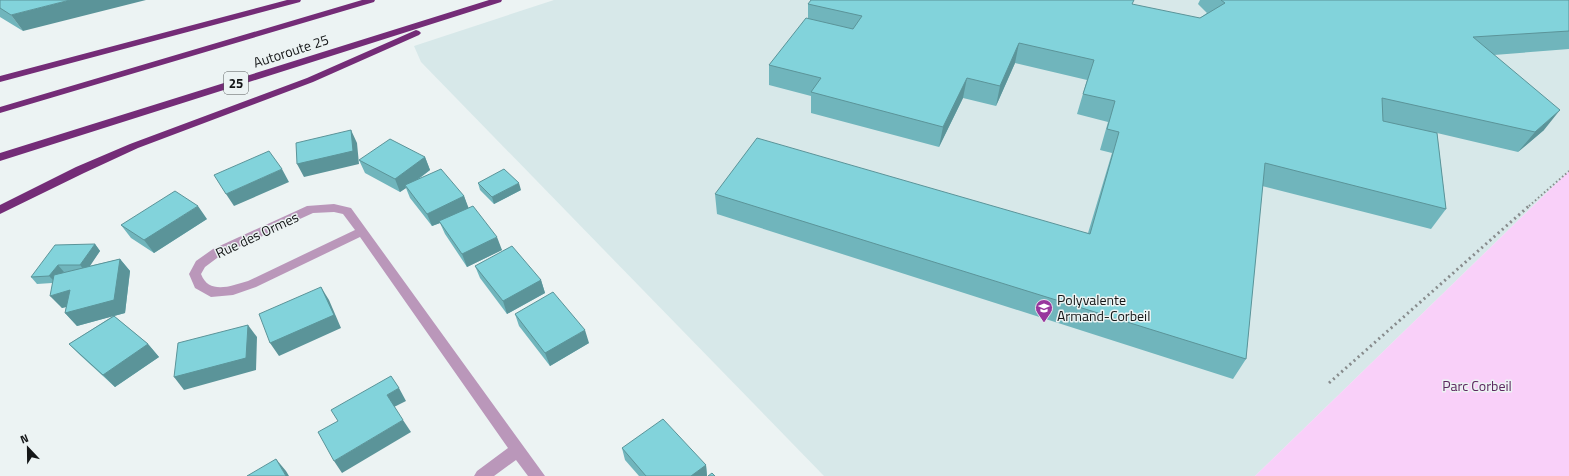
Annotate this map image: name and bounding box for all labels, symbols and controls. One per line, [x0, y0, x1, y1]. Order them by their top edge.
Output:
street label: Autoroute 25 [250, 28, 332, 73]
road number: 25 [224, 72, 248, 94]
street label: Rue des Ormes [212, 206, 302, 263]
place label: Polyvalente Armand-Corbeil [1057, 289, 1150, 326]
school or university icon: Polyvalente Armand-Corbeil [1034, 298, 1054, 323]
park label: Parc Corbeil [1442, 375, 1512, 396]
north arrow [8, 428, 48, 468]
text: N [18, 430, 31, 448]

